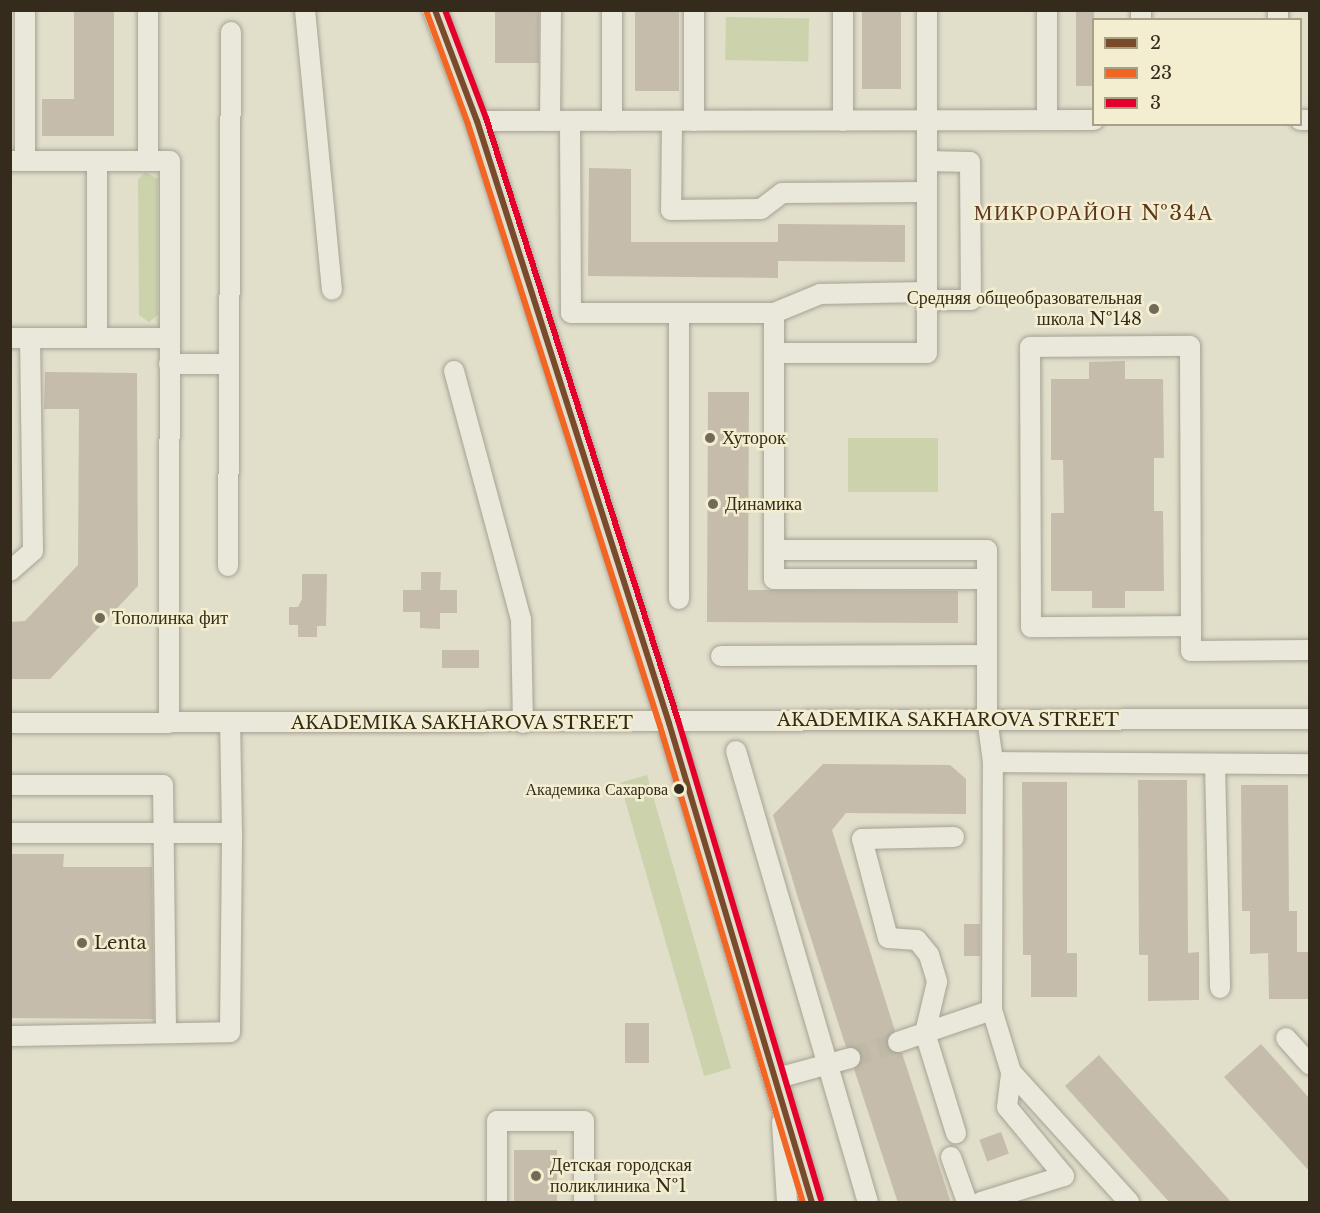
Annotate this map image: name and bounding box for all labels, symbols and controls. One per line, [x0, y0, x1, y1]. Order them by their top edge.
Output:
legend [1092, 18, 1302, 126]
text: 2 [1150, 32, 1161, 54]
text: 23 [1150, 62, 1172, 84]
text: 3 [1150, 92, 1161, 114]
district label: МИКРОРАЙОН №34А [974, 200, 1214, 226]
place label: Средняя общеобразовательная школа №148 [907, 288, 1142, 330]
marker: Средняя общеобразовательная школа №148 [1147, 302, 1161, 316]
place label: Хуторок [722, 427, 786, 449]
marker: Хуторок [703, 431, 717, 445]
place label: Динамика [725, 493, 802, 515]
marker: Динамика [706, 497, 720, 511]
place label: Тополинка фит [112, 607, 228, 629]
marker: Тополинка фит [93, 611, 107, 625]
street label: AKADEMIKA SAKHAROVA STREET [776, 709, 1120, 731]
street label: AKADEMIKA SAKHAROVA STREET [290, 712, 634, 734]
place label: Академика Сахарова [526, 779, 668, 799]
marker: Академика Сахарова [673, 783, 685, 795]
place label: Lenta [94, 932, 147, 954]
marker: Lenta [75, 936, 89, 950]
place label: Детская городская поликлиника №1 [550, 1155, 692, 1198]
marker: Детская городская поликлиника №1 [527, 1167, 545, 1185]

